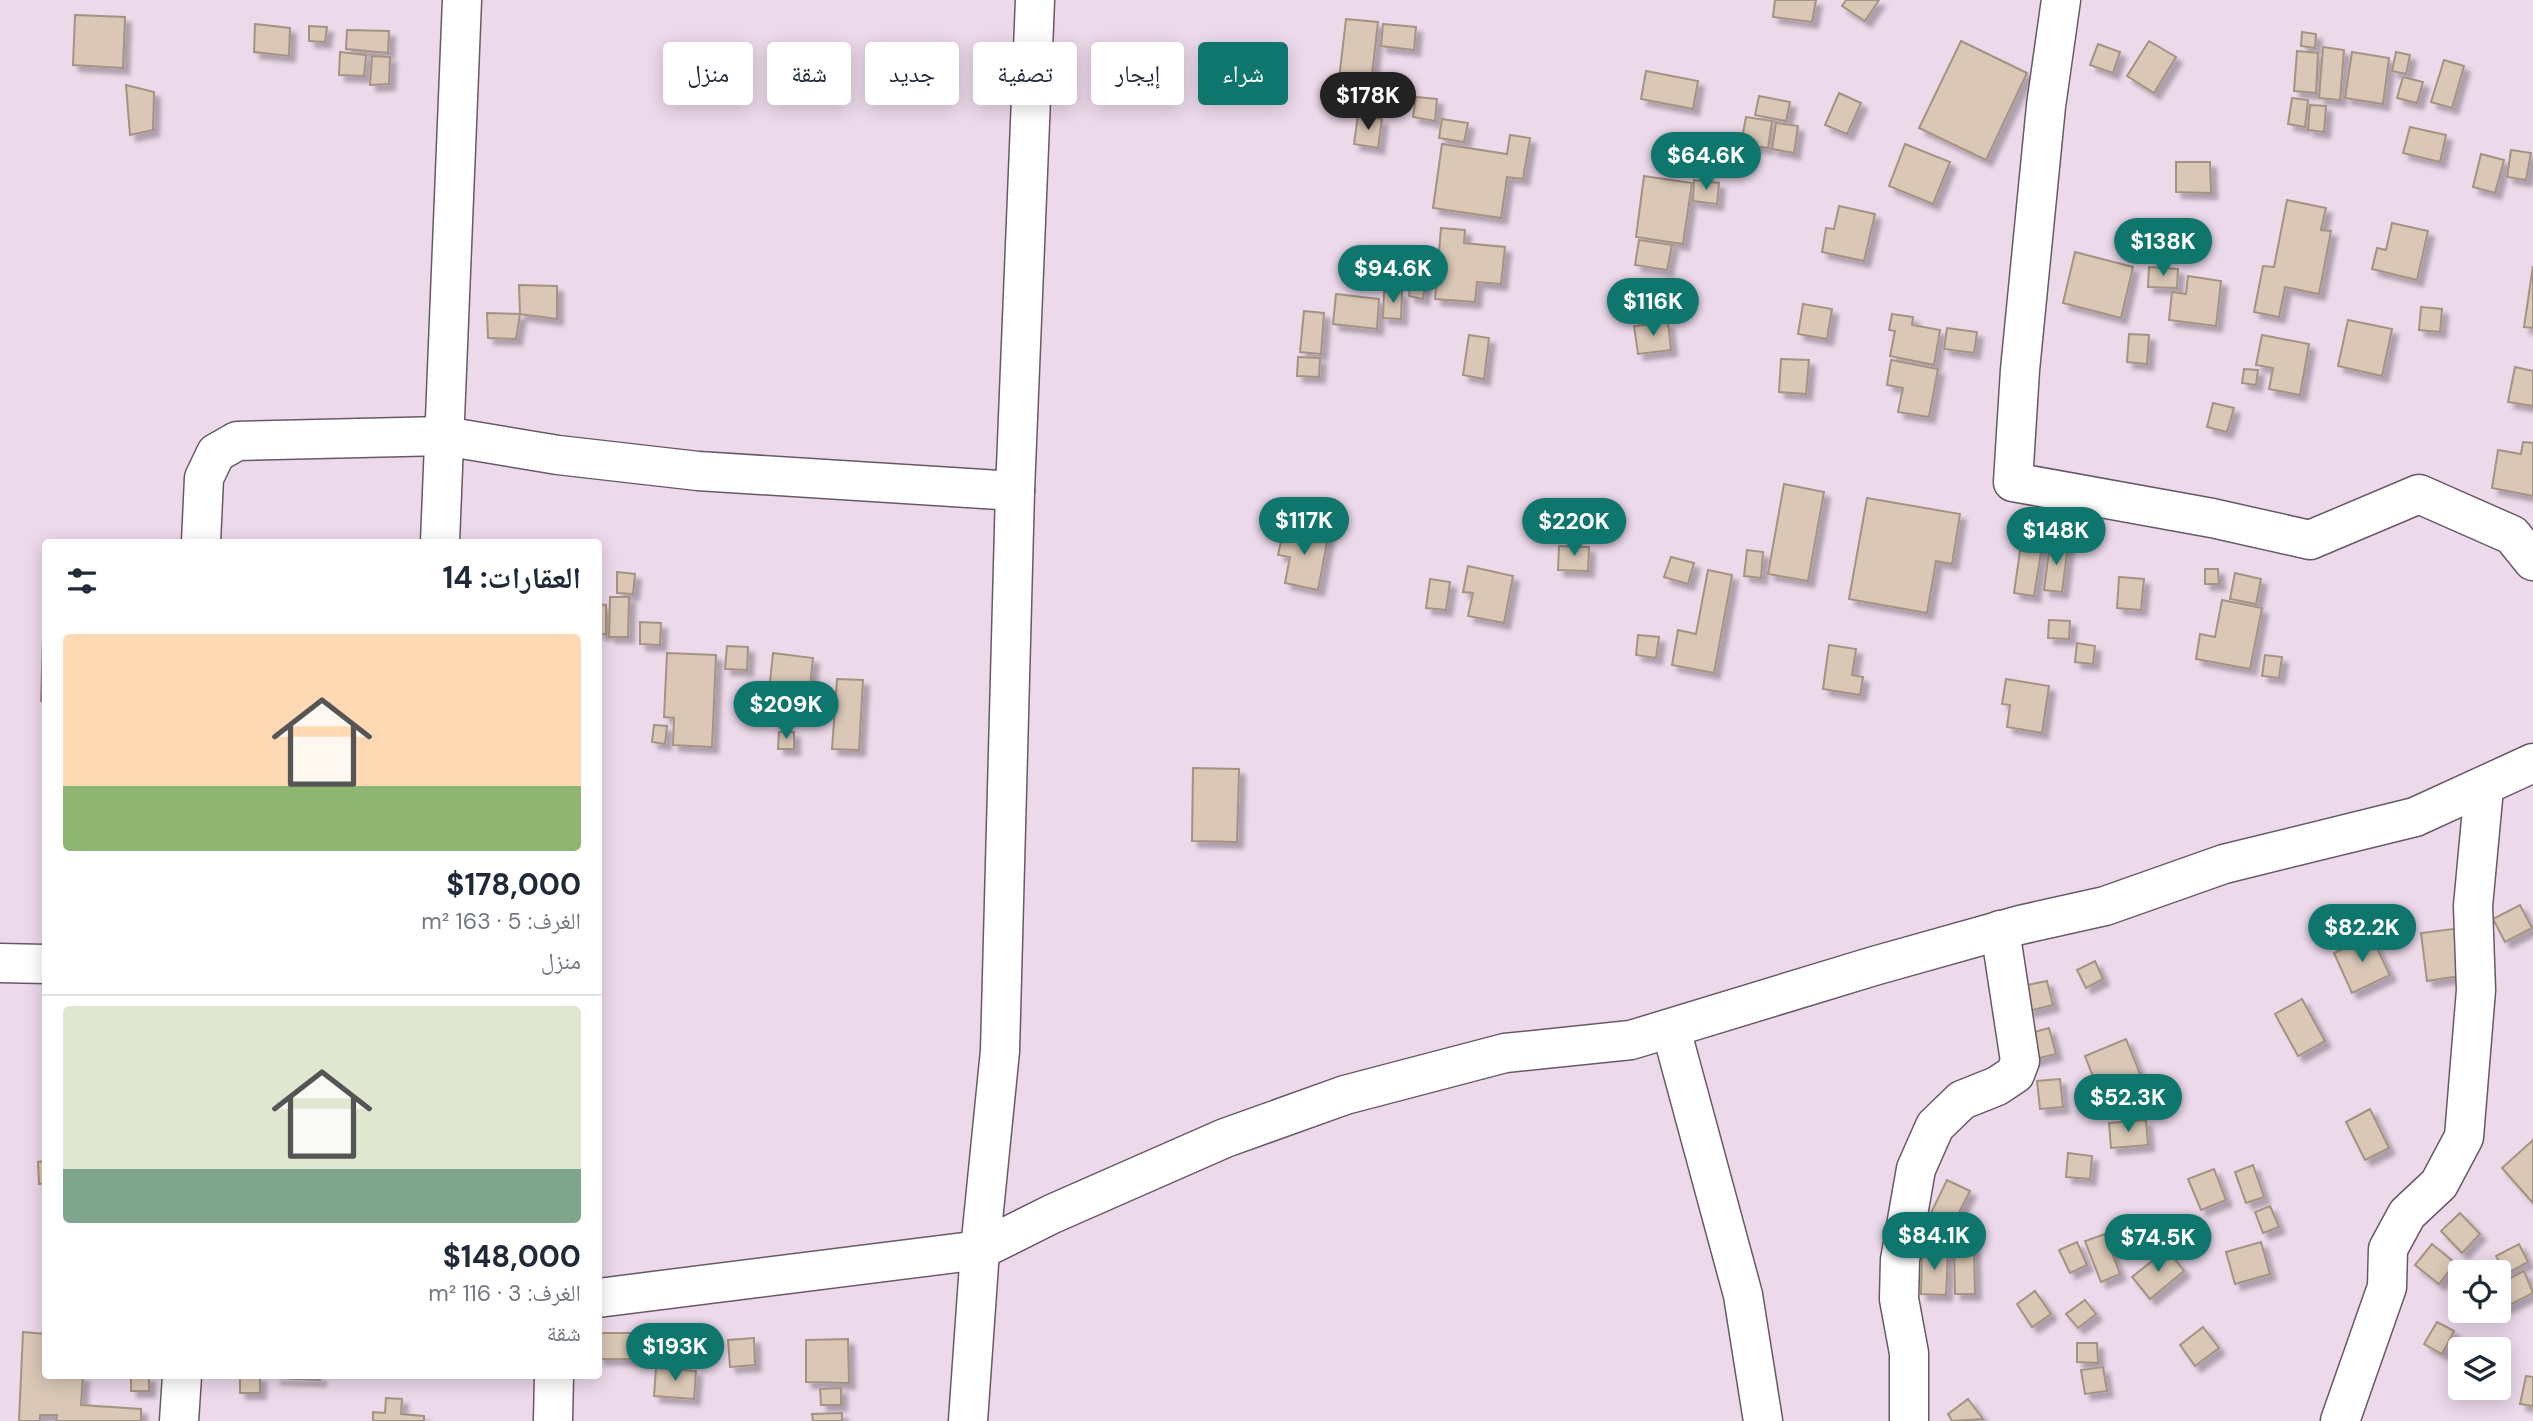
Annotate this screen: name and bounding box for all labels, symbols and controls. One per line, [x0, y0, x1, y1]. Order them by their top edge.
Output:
chip: منزل [663, 42, 753, 105]
chip: شقة [767, 42, 851, 105]
chip: جديد [865, 42, 959, 105]
chip: تصفية [973, 42, 1077, 105]
chip: إيجار [1091, 42, 1184, 105]
chip: شراء [1198, 42, 1288, 105]
pin: $178K [1319, 72, 1417, 132]
text: $178K [1336, 80, 1400, 110]
pin: $64.6K [1649, 132, 1763, 192]
text: $64.6K [1667, 140, 1745, 170]
pin: $138K [2114, 218, 2212, 278]
text: $138K [2130, 226, 2196, 256]
pin: $94.6K [1336, 246, 1450, 305]
text: $94.6K [1354, 253, 1432, 283]
pin: $116K [1604, 278, 1702, 338]
text: $116K [1623, 286, 1683, 316]
pin: $117K [1255, 498, 1353, 557]
pin: $220K [1525, 498, 1623, 558]
text: $117K [1275, 505, 1333, 535]
text: $220K [1538, 506, 1610, 536]
pin: $148K [2007, 508, 2105, 567]
text: $148K [2023, 515, 2089, 545]
text: العقارات: 14 [442, 558, 581, 597]
icon: filters [63, 562, 101, 600]
icon: home [259, 679, 385, 805]
pin: $209K [737, 682, 835, 741]
text: $209K [750, 689, 822, 719]
text: $178,000 [446, 865, 581, 904]
pin: $82.2K [2305, 904, 2419, 964]
text: الغرف: 5 · 163 m² [421, 906, 581, 936]
text: $82.2K [2324, 912, 2400, 942]
text: منزل [541, 946, 581, 976]
icon: home [259, 1051, 385, 1177]
pin: $52.3K [2071, 1074, 2185, 1134]
text: $52.3K [2090, 1082, 2166, 1112]
pin: $84.1K [1877, 1212, 1991, 1272]
pin: $74.5K [2101, 1214, 2215, 1274]
text: $84.1K [1898, 1220, 1970, 1250]
text: $74.5K [2120, 1222, 2196, 1252]
text: $148,000 [443, 1237, 581, 1276]
map controls [2448, 1260, 2511, 1400]
button: locate [2448, 1260, 2511, 1323]
text: الغرف: 3 · 116 m² [428, 1278, 581, 1308]
text: شقة [547, 1318, 581, 1348]
pin: $193K [626, 1324, 724, 1383]
text: $193K [642, 1331, 708, 1361]
button: layers [2448, 1337, 2511, 1400]

